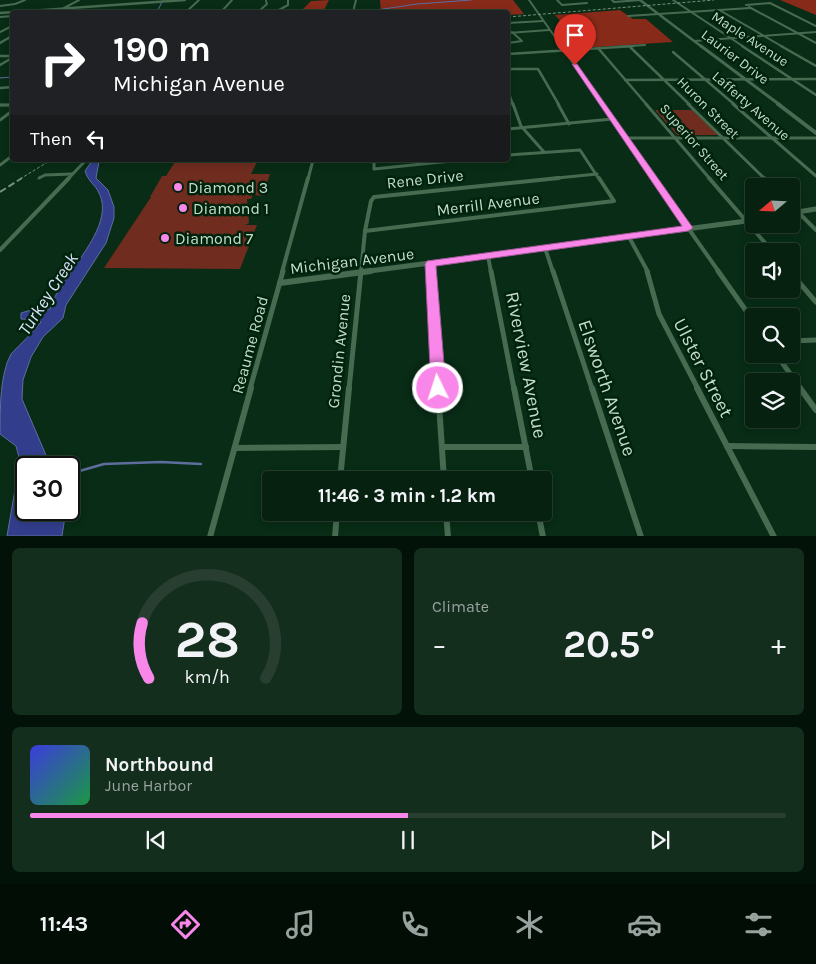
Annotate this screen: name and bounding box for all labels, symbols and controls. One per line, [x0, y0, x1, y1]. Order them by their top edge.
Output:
street label: Maple Avenue [708, 8, 792, 70]
pin [554, 14, 596, 65]
icon: arrive [561, 21, 589, 49]
street label: Laurier Drive [698, 26, 772, 88]
text: 190 m [113, 29, 211, 70]
icon: right [30, 30, 95, 95]
street label: Lafferty Avenue [709, 68, 793, 144]
text: Michigan Avenue [113, 71, 285, 97]
street label: Huron Street [673, 73, 743, 143]
street label: Superior Street [656, 100, 732, 184]
icon: left [82, 125, 110, 153]
text: Then [30, 128, 72, 150]
street label: Rene Drive [386, 166, 464, 192]
place label: Diamond 3 [188, 178, 268, 197]
north arrow [745, 178, 800, 232]
map controls [745, 178, 800, 428]
marker: Diamond 3 [172, 181, 184, 193]
street label: Merrill Avenue [435, 188, 541, 220]
place label: Diamond 1 [193, 199, 269, 218]
marker: Diamond 1 [177, 202, 189, 214]
place label: Diamond 7 [175, 229, 254, 248]
marker: Diamond 7 [159, 232, 171, 244]
button: sound [745, 243, 800, 298]
street label: Michigan Avenue [289, 244, 415, 278]
water label: Turkey Creek [13, 248, 83, 339]
street label: Riverview Avenue [501, 290, 551, 440]
street label: Grondin Avenue [324, 293, 354, 409]
street label: Reaume Road [228, 294, 272, 396]
button: search [745, 308, 800, 363]
street label: Ulster Street [669, 315, 737, 421]
street label: Elsworth Avenue [573, 317, 641, 459]
position arrow [411, 361, 463, 413]
button: layers [745, 373, 800, 428]
speed limit sign: 30 [15, 456, 80, 521]
text: 11:46 · 3 min · 1.2 km [318, 485, 496, 507]
text: Climate [432, 597, 489, 616]
text: 28 [174, 609, 240, 670]
text: 20.5° [563, 622, 655, 667]
text: − [432, 628, 447, 661]
text: + [771, 628, 786, 661]
text: km/h [184, 667, 230, 688]
text: Northbound [105, 754, 214, 776]
text: June Harbor [105, 776, 192, 795]
icon: previous [142, 826, 170, 854]
icon: pause [394, 826, 422, 854]
icon: next [646, 826, 674, 854]
icon: directions [168, 907, 203, 942]
icon: music [283, 907, 318, 942]
icon: phone [397, 907, 432, 942]
icon: climate [512, 907, 547, 942]
icon: car [627, 907, 662, 942]
icon: filters [741, 907, 776, 942]
text: 11:43 [40, 911, 88, 937]

